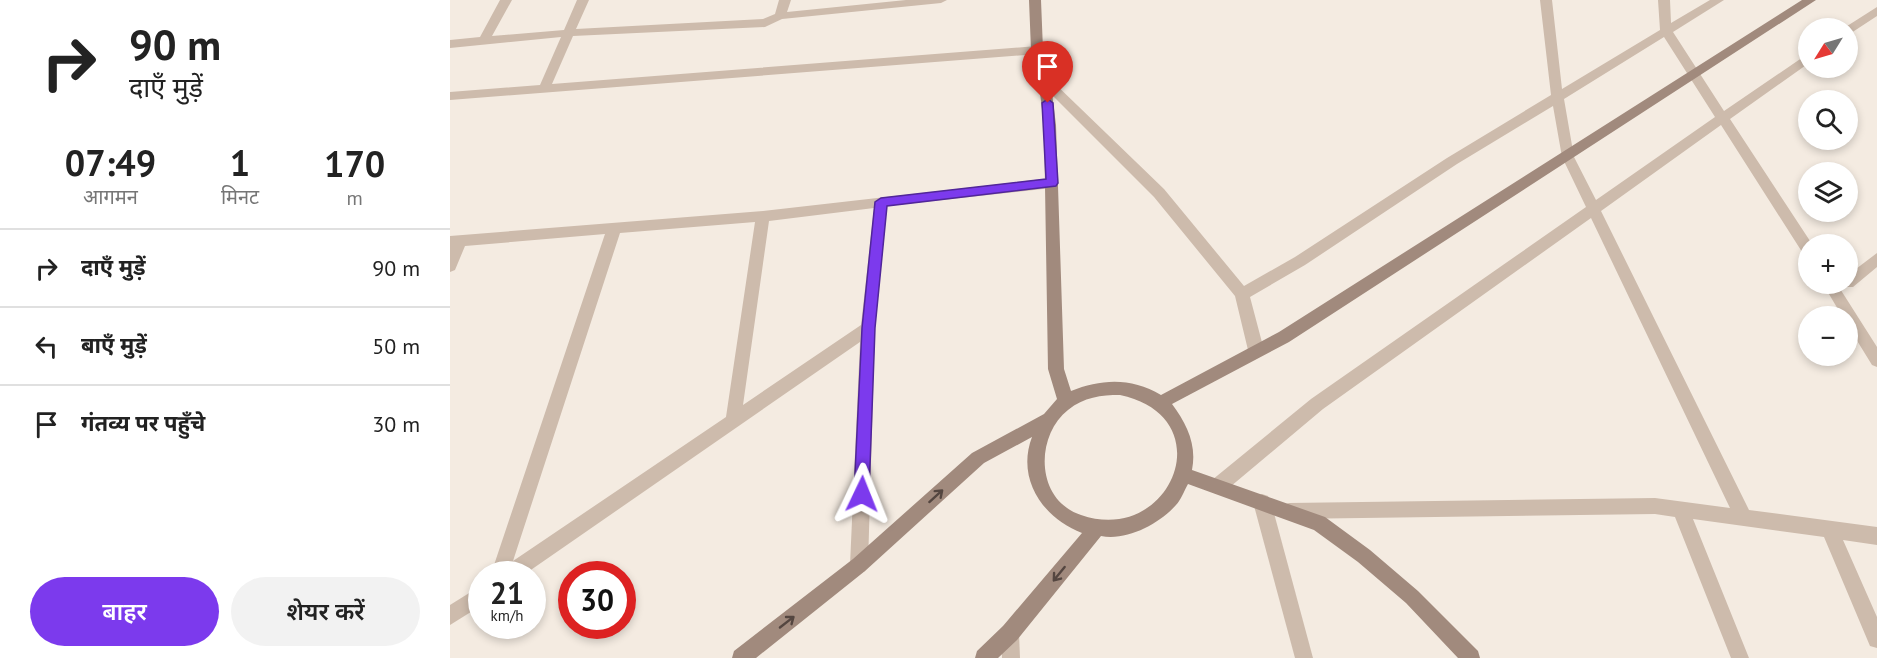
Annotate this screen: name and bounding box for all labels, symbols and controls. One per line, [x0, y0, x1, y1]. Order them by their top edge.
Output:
text: 90 m [129, 17, 221, 72]
north arrow [1798, 18, 1858, 78]
map controls [1798, 18, 1858, 366]
icon: right [30, 24, 108, 102]
pin [1022, 41, 1073, 103]
icon: arrive [1031, 50, 1064, 83]
text: दाएँ मुड़ें [129, 70, 203, 104]
button: search [1798, 90, 1858, 150]
text: 07:49 [65, 139, 156, 186]
text: 1 [230, 139, 250, 186]
text: 170 [324, 140, 385, 187]
button: layers [1798, 162, 1858, 222]
text: आगमन [83, 184, 138, 210]
text: मिनट [221, 184, 259, 210]
text: m [346, 185, 363, 211]
button: + [1798, 234, 1858, 294]
icon: right [30, 252, 63, 285]
text: दाएँ मुड़ें [81, 253, 146, 281]
text: 90 m [372, 254, 420, 282]
button: − [1798, 306, 1858, 366]
icon: left [30, 330, 63, 363]
text: बाएँ मुड़ें [81, 331, 147, 359]
text: 50 m [372, 332, 420, 360]
icon: arrive [30, 408, 63, 441]
text: गंतव्य पर पहुँचे [81, 409, 205, 437]
text: 30 m [372, 410, 420, 438]
position arrow [830, 462, 894, 526]
one-way arrow [928, 489, 943, 503]
speed limit sign: 30 [558, 561, 636, 639]
one-way arrow [1053, 566, 1066, 582]
text: 21 [490, 573, 524, 612]
button: बाहर [30, 577, 219, 646]
button: शेयर करें [231, 577, 420, 646]
text: km/h [491, 606, 523, 625]
one-way arrow [779, 615, 795, 628]

